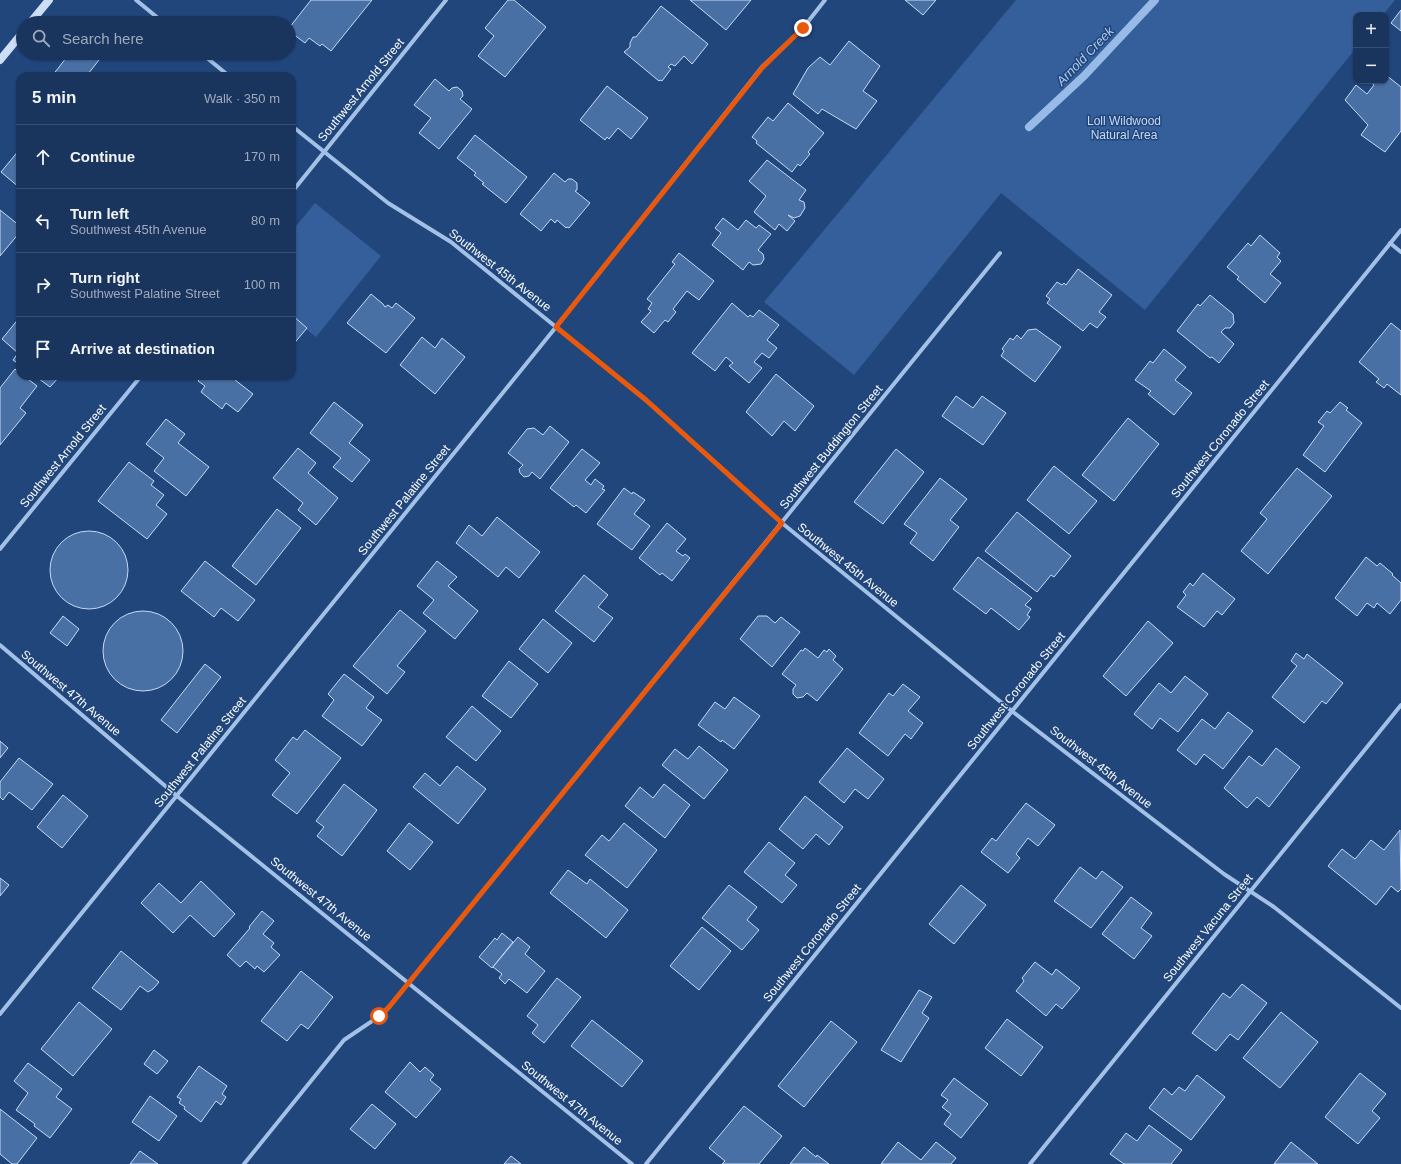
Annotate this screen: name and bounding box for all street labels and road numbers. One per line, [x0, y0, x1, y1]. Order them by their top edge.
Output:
street label: Southwest Arnold Street [315, 35, 407, 144]
street label: Southwest 45th Avenue [446, 226, 554, 314]
street label: Southwest Coronado Street [1168, 377, 1272, 501]
street label: Southwest Buddington Street [777, 382, 886, 512]
street label: Southwest Arnold Street [17, 401, 109, 510]
street label: Southwest Palatine Street [355, 441, 453, 558]
street label: Southwest 45th Avenue [795, 520, 902, 610]
street label: Southwest Coronado Street [964, 629, 1068, 753]
street label: Southwest 47th Avenue [18, 647, 124, 739]
street label: Southwest Palatine Street [151, 693, 249, 810]
street label: Southwest 45th Avenue [1047, 723, 1155, 811]
street label: Southwest 47th Avenue [268, 854, 375, 944]
street label: Southwest Vacuna Street [1160, 871, 1256, 985]
street label: Southwest Coronado Street [760, 881, 864, 1005]
street label: Southwest 47th Avenue [519, 1058, 626, 1148]

